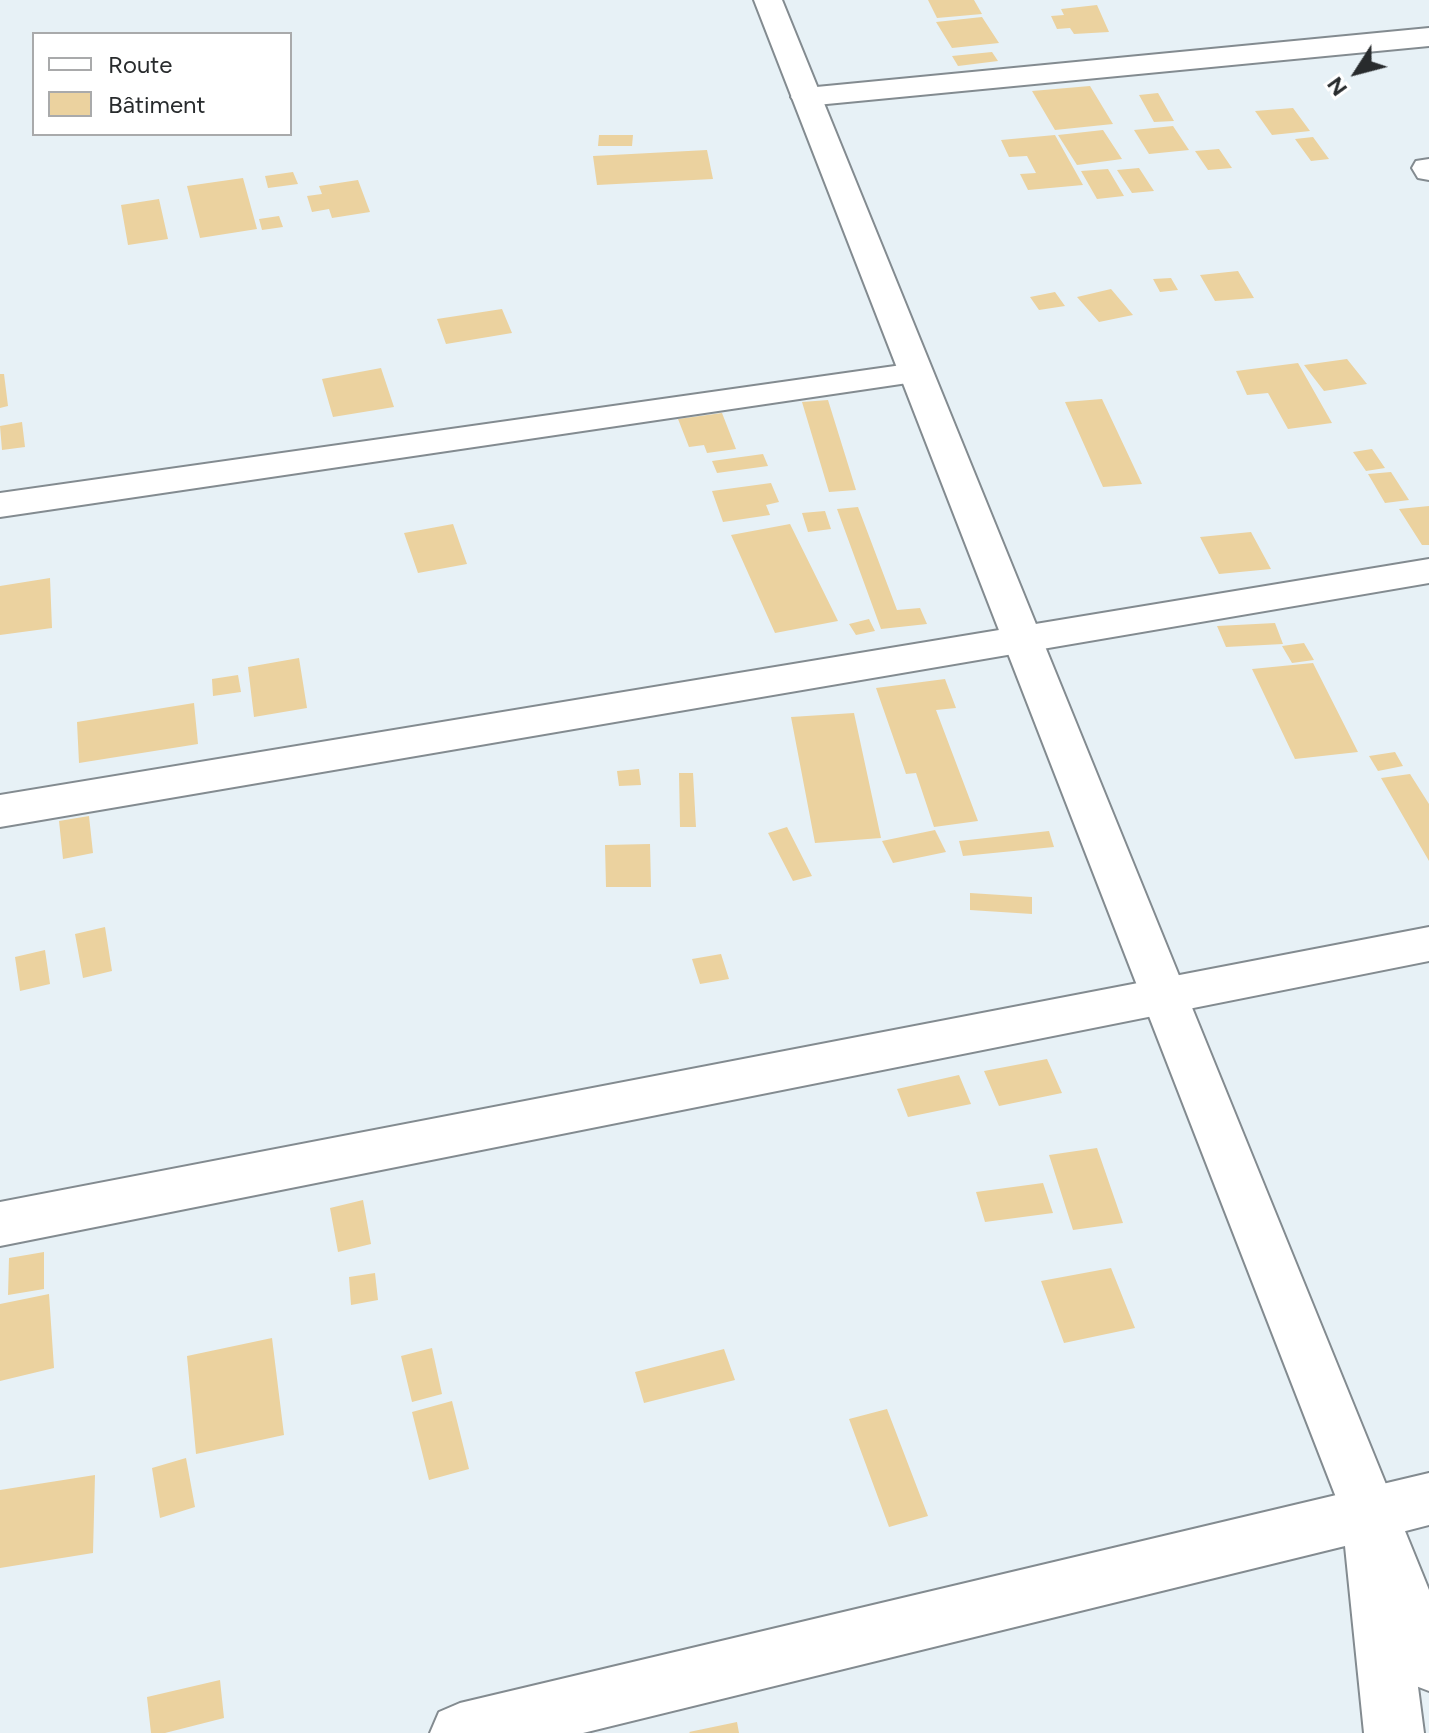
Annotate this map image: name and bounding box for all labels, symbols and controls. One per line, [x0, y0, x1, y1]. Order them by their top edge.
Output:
legend [32, 32, 292, 136]
north arrow [1317, 32, 1397, 112]
text: Route [108, 50, 172, 79]
text: N [1321, 72, 1353, 101]
text: Bâtiment [108, 90, 206, 119]

